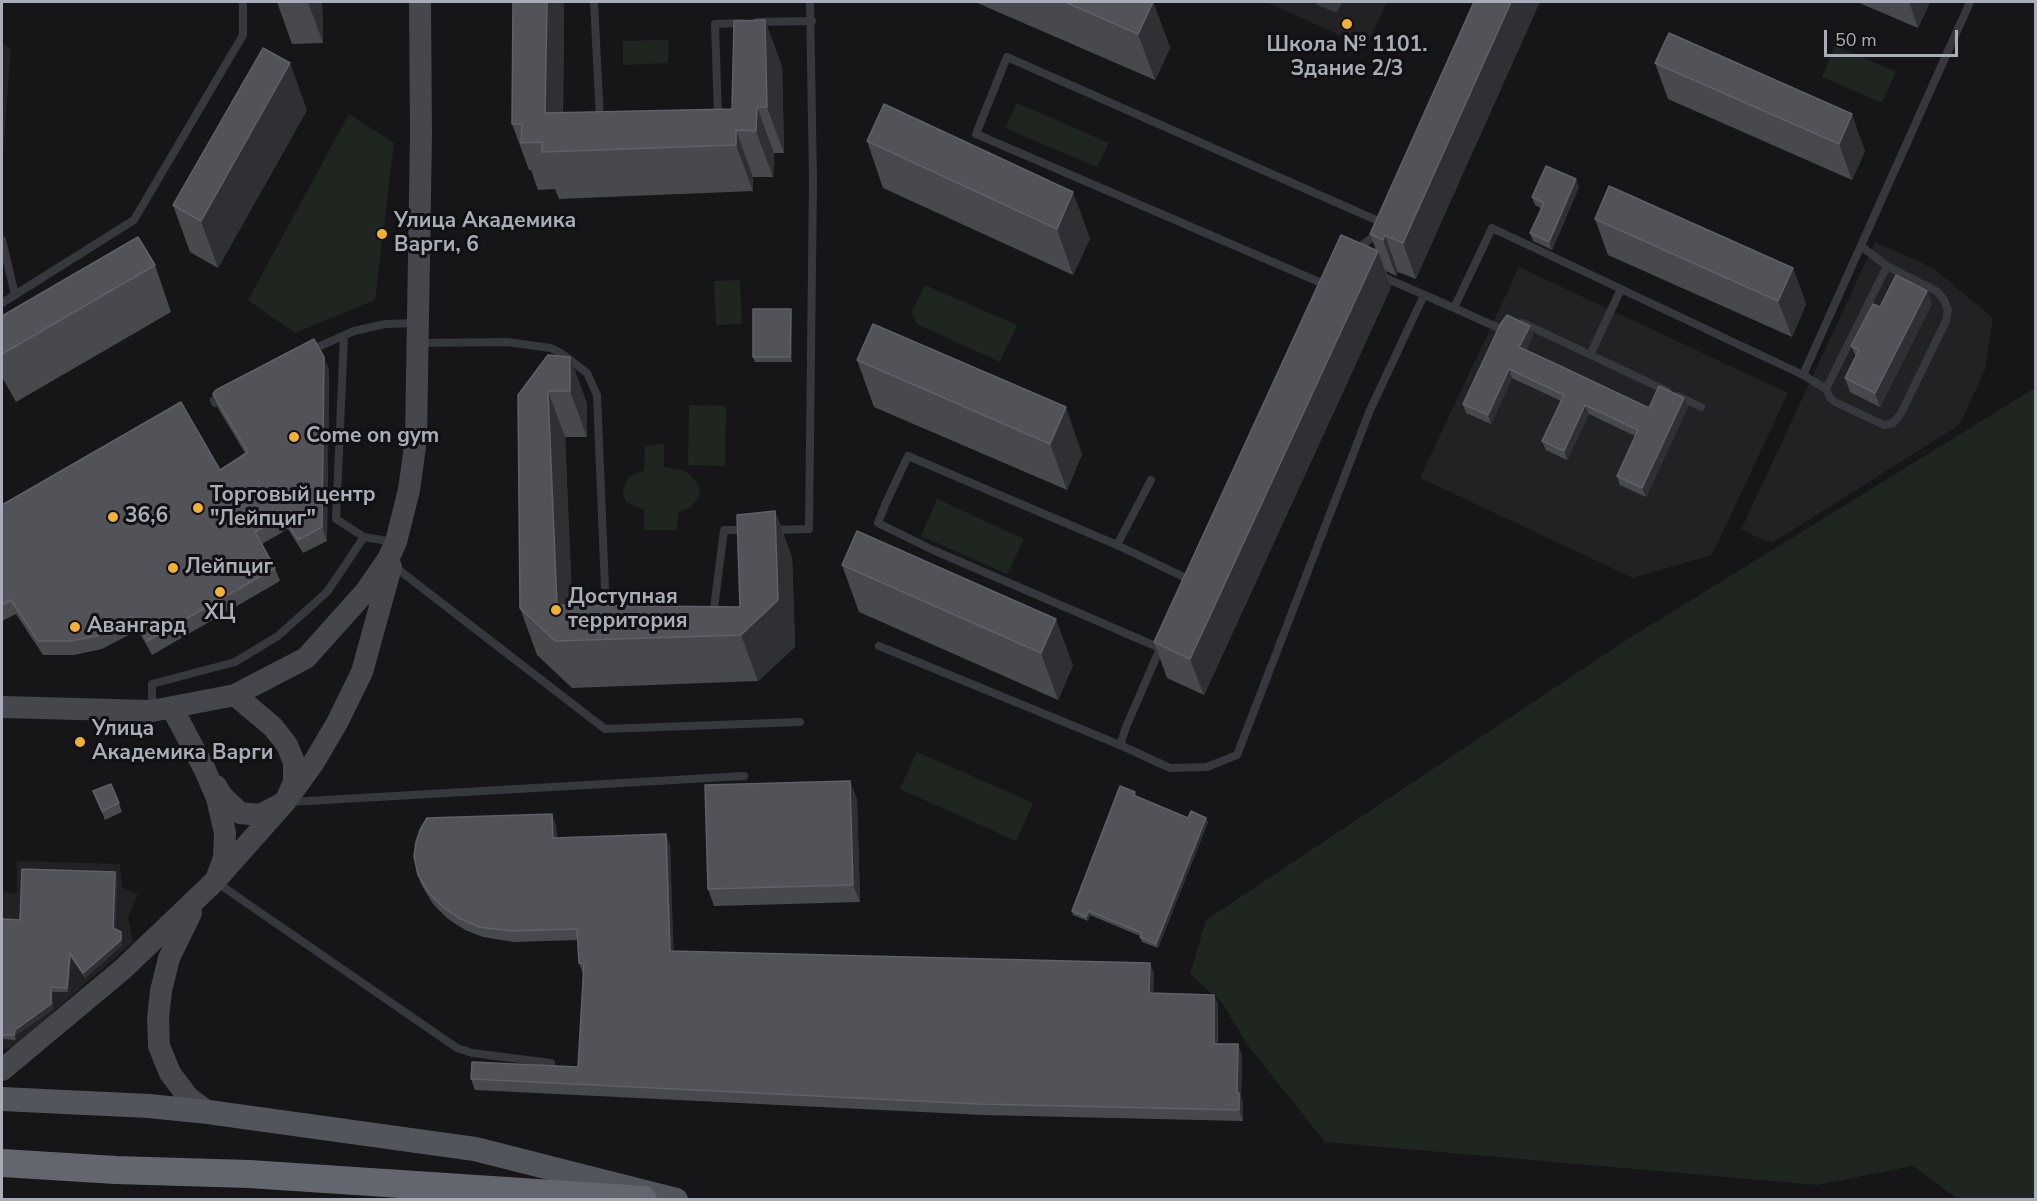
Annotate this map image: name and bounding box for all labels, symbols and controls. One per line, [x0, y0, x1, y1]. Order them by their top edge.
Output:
marker: Школа № 1101. Здание 2/3 [1340, 17, 1354, 31]
scale bar [1827, 18, 1960, 56]
text: 50 m [1835, 28, 1877, 52]
place label: Школа № 1101. Здание 2/3 [1267, 33, 1427, 83]
place label: Улица Академика Варги, 6 [394, 209, 576, 259]
marker: Улица Академика Варги, 6 [375, 227, 389, 241]
place label: Come on gym [306, 424, 439, 450]
marker: Come on gym [287, 430, 301, 444]
place label: Торговый центр "Лейпциг" [210, 483, 376, 533]
marker: Торговый центр "Лейпциг" [191, 501, 205, 515]
place label: 36,6 [125, 504, 168, 530]
marker: 36,6 [106, 510, 120, 524]
place label: Лейпциг [185, 555, 273, 581]
marker: Лейпциг [166, 561, 180, 575]
marker: ХЦ [213, 585, 227, 599]
place label: Доступная территория [568, 585, 688, 635]
place label: ХЦ [204, 601, 236, 627]
marker: Доступная территория [549, 603, 563, 617]
place label: Авангард [87, 614, 186, 640]
marker: Авангард [68, 620, 82, 634]
place label: Улица Академика Варги [92, 717, 273, 767]
marker: Улица Академика Варги [73, 735, 87, 749]

